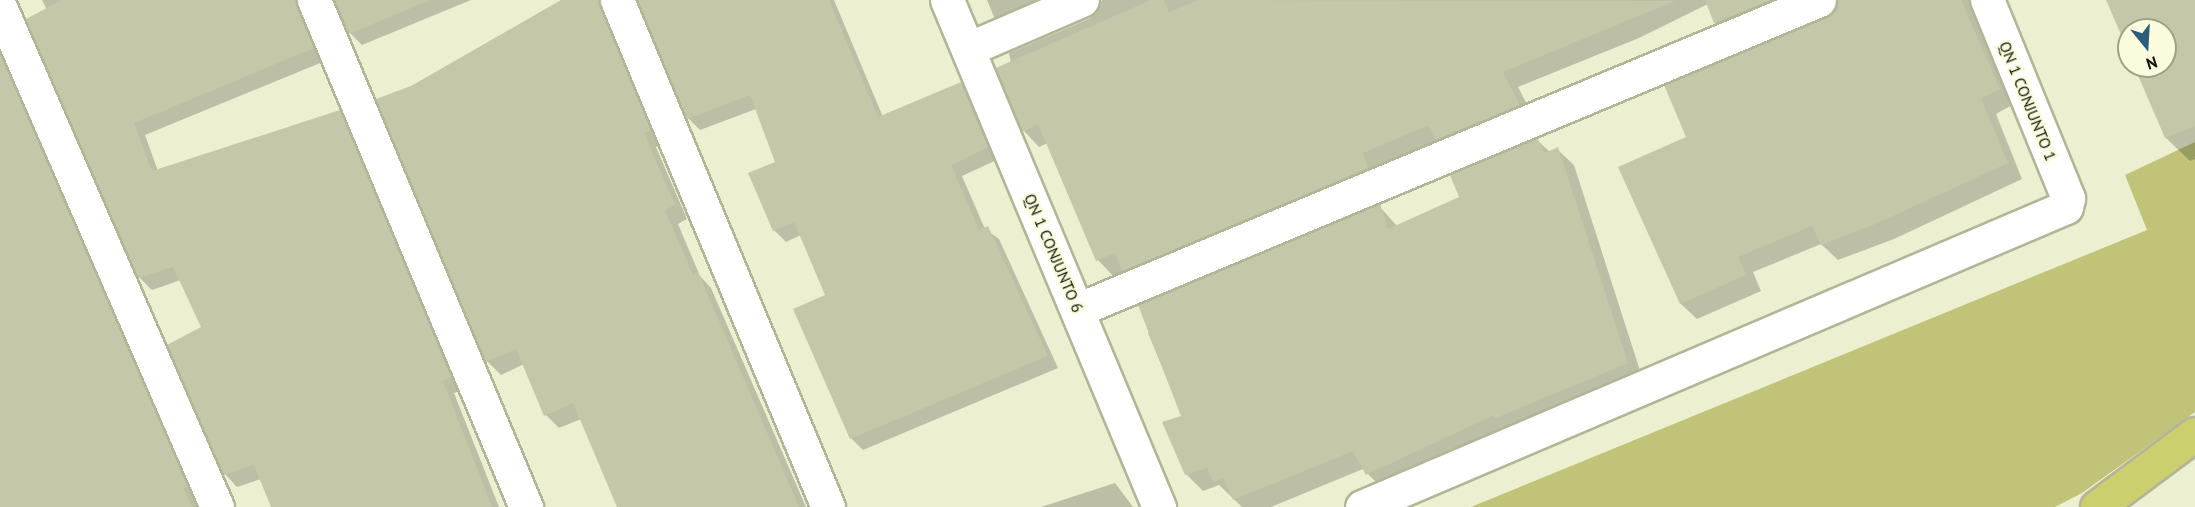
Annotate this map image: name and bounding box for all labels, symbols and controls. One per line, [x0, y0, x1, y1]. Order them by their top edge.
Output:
north arrow [2117, 18, 2177, 78]
street label: QN 1 CONJUNTO 1 [1995, 38, 2061, 164]
text: N [2144, 52, 2160, 74]
street label: QN 1 CONJUNTO 6 [1020, 191, 1088, 315]

